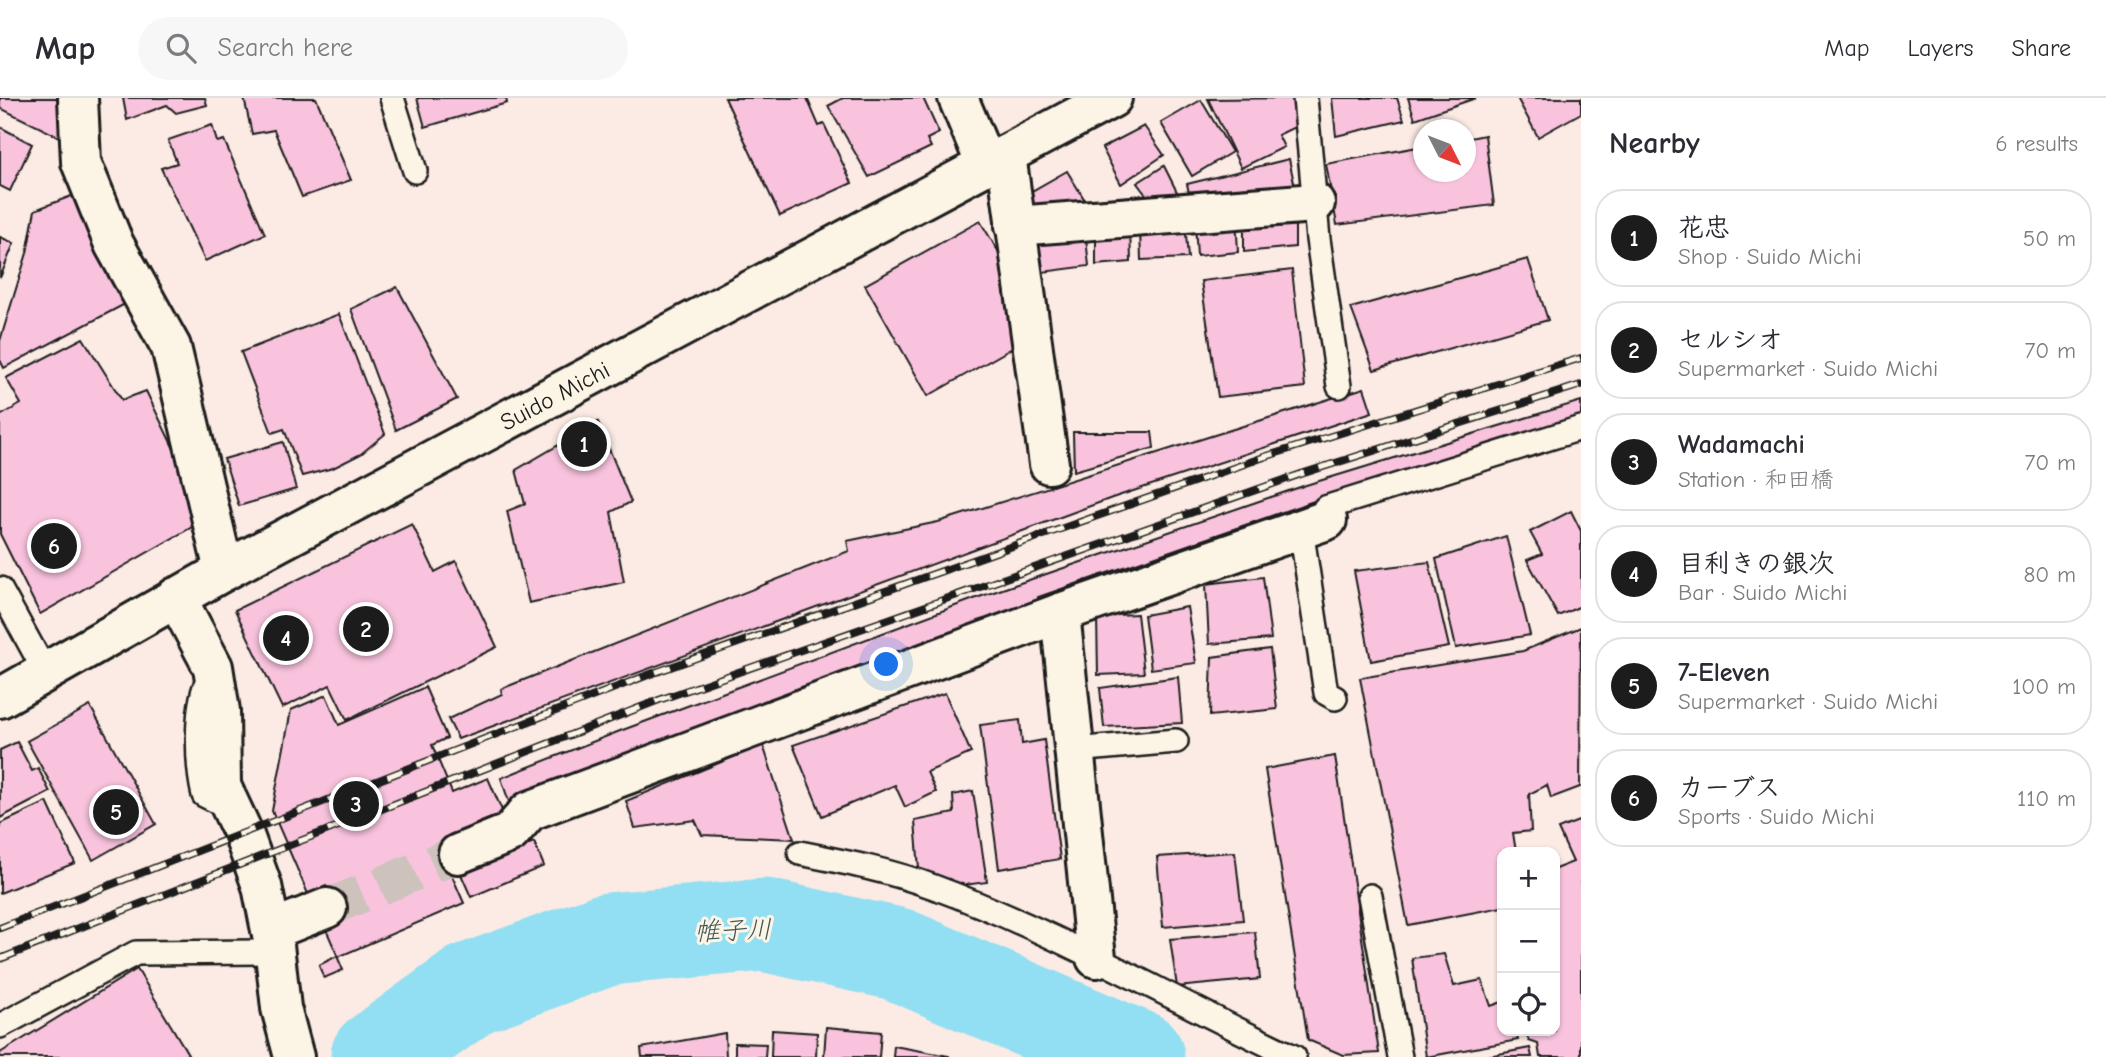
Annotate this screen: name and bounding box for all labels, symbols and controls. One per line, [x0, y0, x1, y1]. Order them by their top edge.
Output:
search box [138, 17, 628, 80]
text: Map [35, 29, 96, 67]
icon: search [162, 29, 200, 67]
text: Search here [218, 33, 353, 63]
text: Map [1824, 34, 1870, 62]
text: Layers [1908, 34, 1973, 62]
text: Share [2011, 34, 2071, 62]
north arrow [1413, 119, 1476, 182]
text: Nearby [1609, 126, 1700, 161]
text: 6 results [1995, 130, 2078, 157]
text: 花忠 [1678, 213, 1730, 243]
text: 1 [1629, 225, 1639, 252]
text: 50 m [2023, 225, 2076, 252]
text: Shop · Suido Michi [1678, 243, 1862, 270]
text: セルシオ [1678, 325, 1783, 355]
text: 2 [1628, 337, 1640, 364]
text: 70 m [2024, 337, 2076, 364]
text: Supermarket · Suido Michi [1678, 355, 1938, 382]
street label: Suido Michi [496, 356, 614, 436]
pin: 1 [561, 418, 607, 470]
text: Wadamachi [1678, 430, 1805, 460]
text: 3 [1628, 449, 1640, 476]
text: 70 m [2024, 449, 2076, 476]
text: Station · 和田橋 [1678, 466, 1834, 493]
pin: 6 [31, 520, 77, 572]
text: 目利きの銀次 [1678, 549, 1834, 579]
text: 4 [1629, 561, 1639, 588]
text: 80 m [2023, 561, 2076, 588]
text: Bar · Suido Michi [1678, 579, 1848, 606]
pin: 2 [343, 603, 389, 655]
pin: 4 [263, 612, 309, 664]
your location [869, 647, 903, 681]
text: 7-Eleven [1678, 658, 1770, 688]
text: 5 [1628, 673, 1640, 700]
text: 100 m [2012, 673, 2076, 700]
text: Supermarket · Suido Michi [1678, 688, 1938, 715]
text: カーブス [1678, 773, 1780, 803]
pin: 3 [333, 778, 379, 830]
text: 6 [1628, 785, 1640, 812]
text: 110 m [2017, 785, 2076, 812]
pin: 5 [93, 786, 139, 838]
text: Sports · Suido Michi [1678, 803, 1875, 830]
map controls [1497, 847, 1560, 1036]
button: + [1497, 847, 1560, 910]
button: − [1497, 910, 1560, 973]
water label: 帷子川 [693, 915, 773, 947]
button: locate [1497, 973, 1560, 1036]

